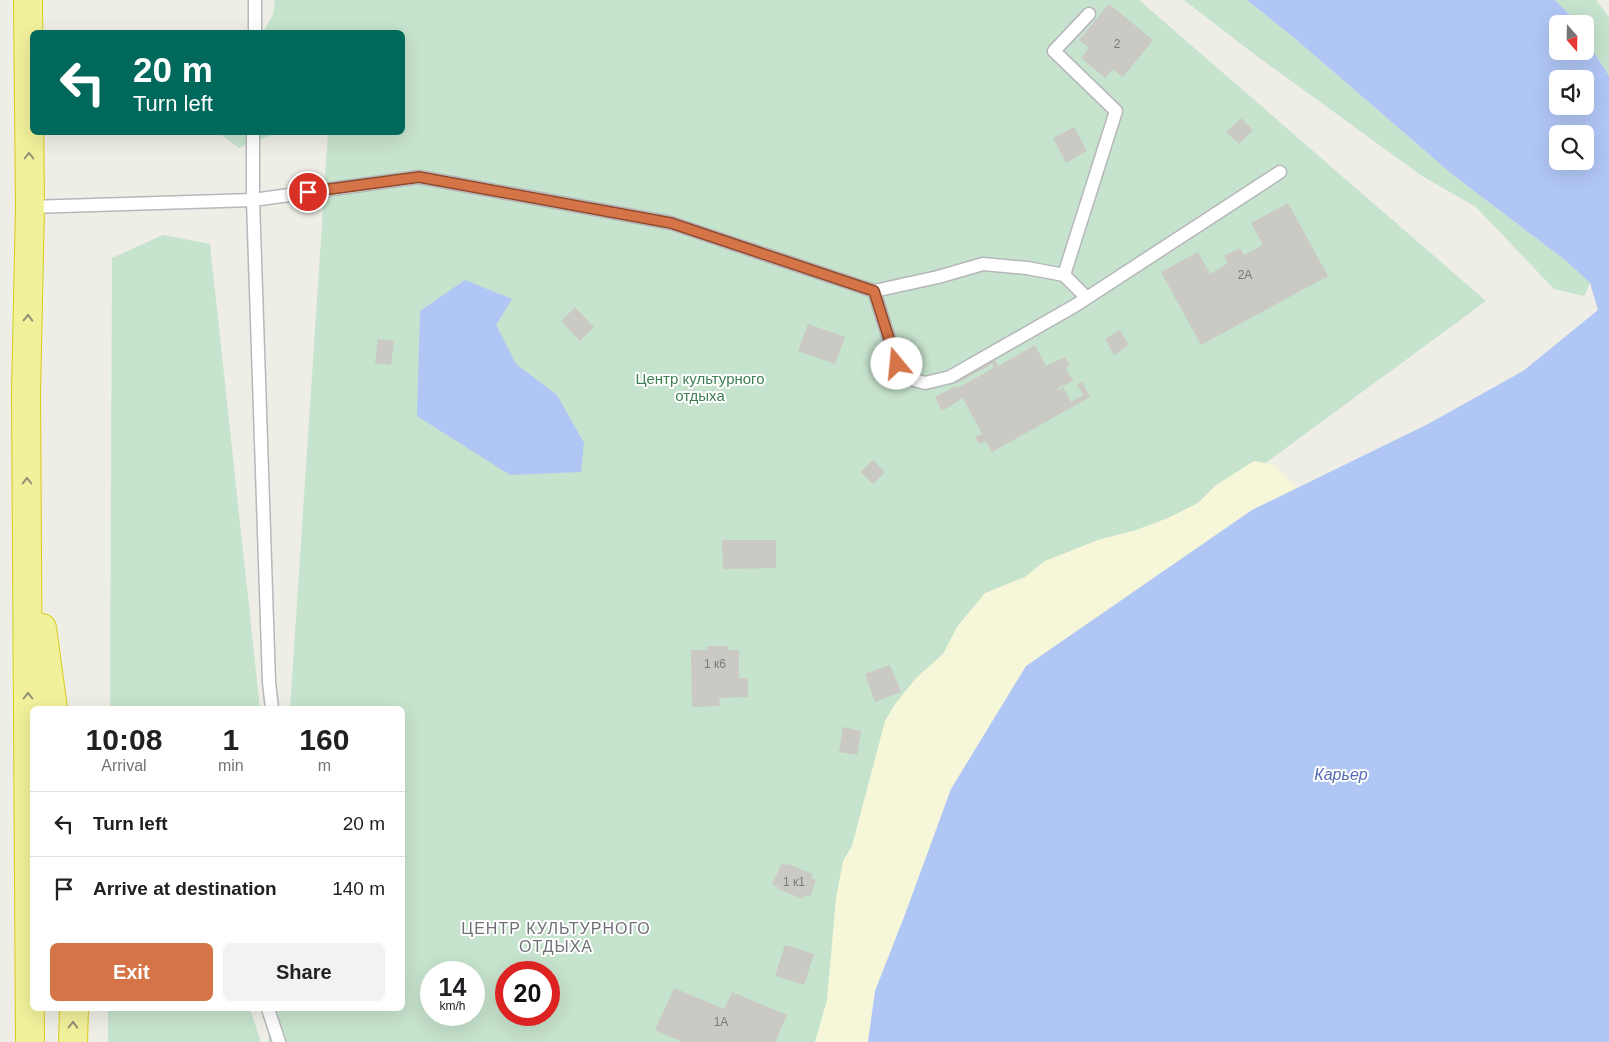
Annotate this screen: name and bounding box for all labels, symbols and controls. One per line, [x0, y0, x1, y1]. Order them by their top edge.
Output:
north arrow [1549, 15, 1594, 60]
map controls [1549, 15, 1594, 170]
house number: 2 [1114, 37, 1121, 51]
icon: left [50, 50, 115, 115]
text: 20 m [133, 50, 213, 89]
button: sound [1549, 70, 1594, 115]
text: Turn left [133, 91, 213, 116]
button: search [1549, 125, 1594, 170]
one-way arrow [24, 152, 34, 160]
pin [287, 171, 329, 213]
icon: arrive [294, 178, 322, 206]
house number: 2А [1238, 268, 1252, 282]
one-way arrow [23, 314, 33, 322]
position arrow [870, 337, 922, 389]
park label: Центр культурного отдыха [635, 370, 765, 404]
one-way arrow [22, 477, 32, 484]
house number: 1 к6 [704, 657, 726, 671]
one-way arrow [23, 692, 33, 700]
text: 10:08 [86, 723, 162, 756]
text: 1 [222, 723, 239, 756]
text: 160 [299, 723, 349, 756]
text: Arrival [101, 757, 147, 774]
text: min [218, 757, 244, 774]
text: m [318, 757, 331, 774]
water label: Карьер [1314, 766, 1368, 783]
icon: left [50, 810, 78, 838]
text: Turn left [93, 813, 168, 834]
text: 20 m [343, 813, 385, 834]
icon: arrive [50, 875, 78, 903]
house number: 1 к1 [783, 875, 805, 889]
text: Arrive at destination [93, 878, 277, 899]
text: 140 m [332, 878, 385, 899]
district label: ЦЕНТР КУЛЬТУРНОГО ОТДЫХА [461, 920, 651, 955]
button: Exit [50, 943, 213, 1001]
button: Share [223, 943, 385, 1001]
speed limit sign: 20 [495, 961, 560, 1026]
text: 14 [439, 973, 466, 1001]
text: km/h [439, 999, 466, 1013]
house number: 1А [714, 1015, 728, 1029]
one-way arrow [68, 1021, 78, 1029]

